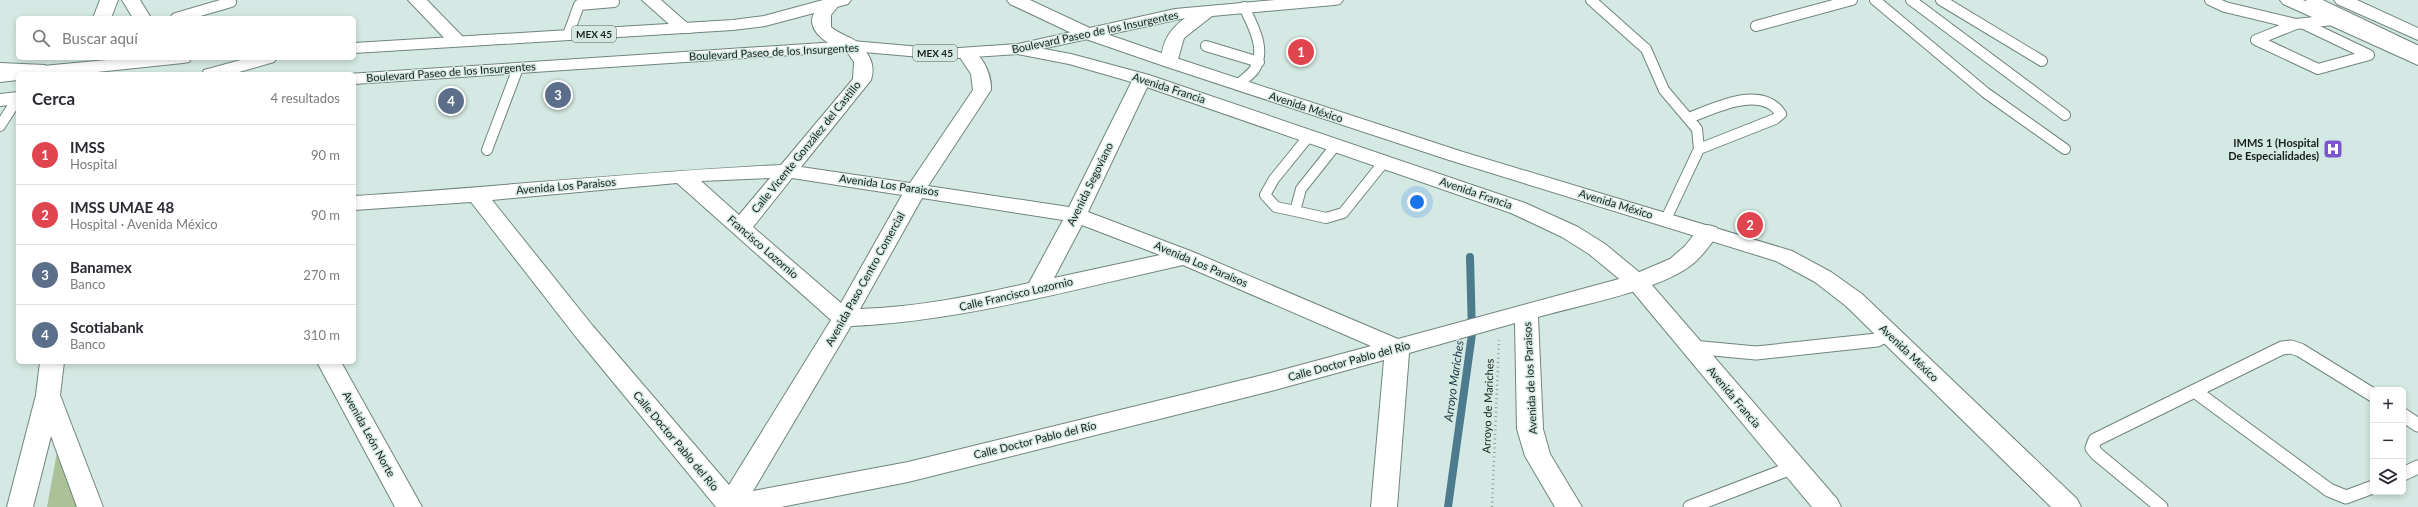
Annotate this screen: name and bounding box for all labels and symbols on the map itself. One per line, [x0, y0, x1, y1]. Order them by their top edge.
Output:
street label: Boulevard Paseo de los Insurgentes [1010, 7, 1180, 56]
road number: MEX 45 [572, 26, 616, 42]
pin: 1 [1288, 37, 1314, 67]
street label: Boulevard Paseo de los Insurgentes [689, 41, 859, 62]
road number: MEX 45 [913, 45, 957, 61]
street label: Boulevard Paseo de los Insurgentes [366, 59, 536, 84]
street label: Avenida Francia [1131, 70, 1207, 105]
street label: Calle Vicente González del Castillo [748, 78, 863, 215]
pin: 3 [545, 80, 571, 110]
pin: 4 [438, 86, 464, 116]
street label: Avenida México [1268, 88, 1345, 125]
place label: IMMS 1 (Hospital De Especialidades) [2228, 136, 2319, 162]
hospital icon: IMMS 1 (Hospital De Especialidades) [2322, 138, 2344, 160]
street label: Avenida Segoviano [1064, 140, 1115, 228]
street label: Avenida Los Paraisos [838, 171, 940, 198]
street label: Avenida Francia [1438, 174, 1514, 211]
street label: Avenida Los Paraisos [515, 175, 617, 196]
street label: Avenida México [1577, 186, 1655, 221]
your location [1407, 192, 1427, 212]
street label: Avenida Paso Centro Comercial [822, 209, 907, 348]
pin: 2 [1737, 210, 1763, 240]
street label: Francisco Lozornio [725, 212, 801, 281]
street label: Avenida Los Paraisos [1152, 238, 1250, 289]
street label: Calle Francisco Lozornio [958, 274, 1074, 313]
street label: Avenida de los Paraisos [1520, 321, 1539, 435]
street label: Avenida México [1877, 321, 1942, 384]
street label: Calle Doctor Pablo del Río [1286, 338, 1411, 383]
water label: Arroyo Mariches [1440, 339, 1467, 423]
street label: Arroyo de Mariches [1479, 358, 1496, 454]
street label: Avenida Francia [1705, 363, 1764, 430]
street label: Calle Doctor Pablo del Río [631, 388, 722, 493]
street label: Avenida León Norte [340, 389, 398, 479]
street label: Calle Doctor Pablo del Río [972, 418, 1098, 461]

